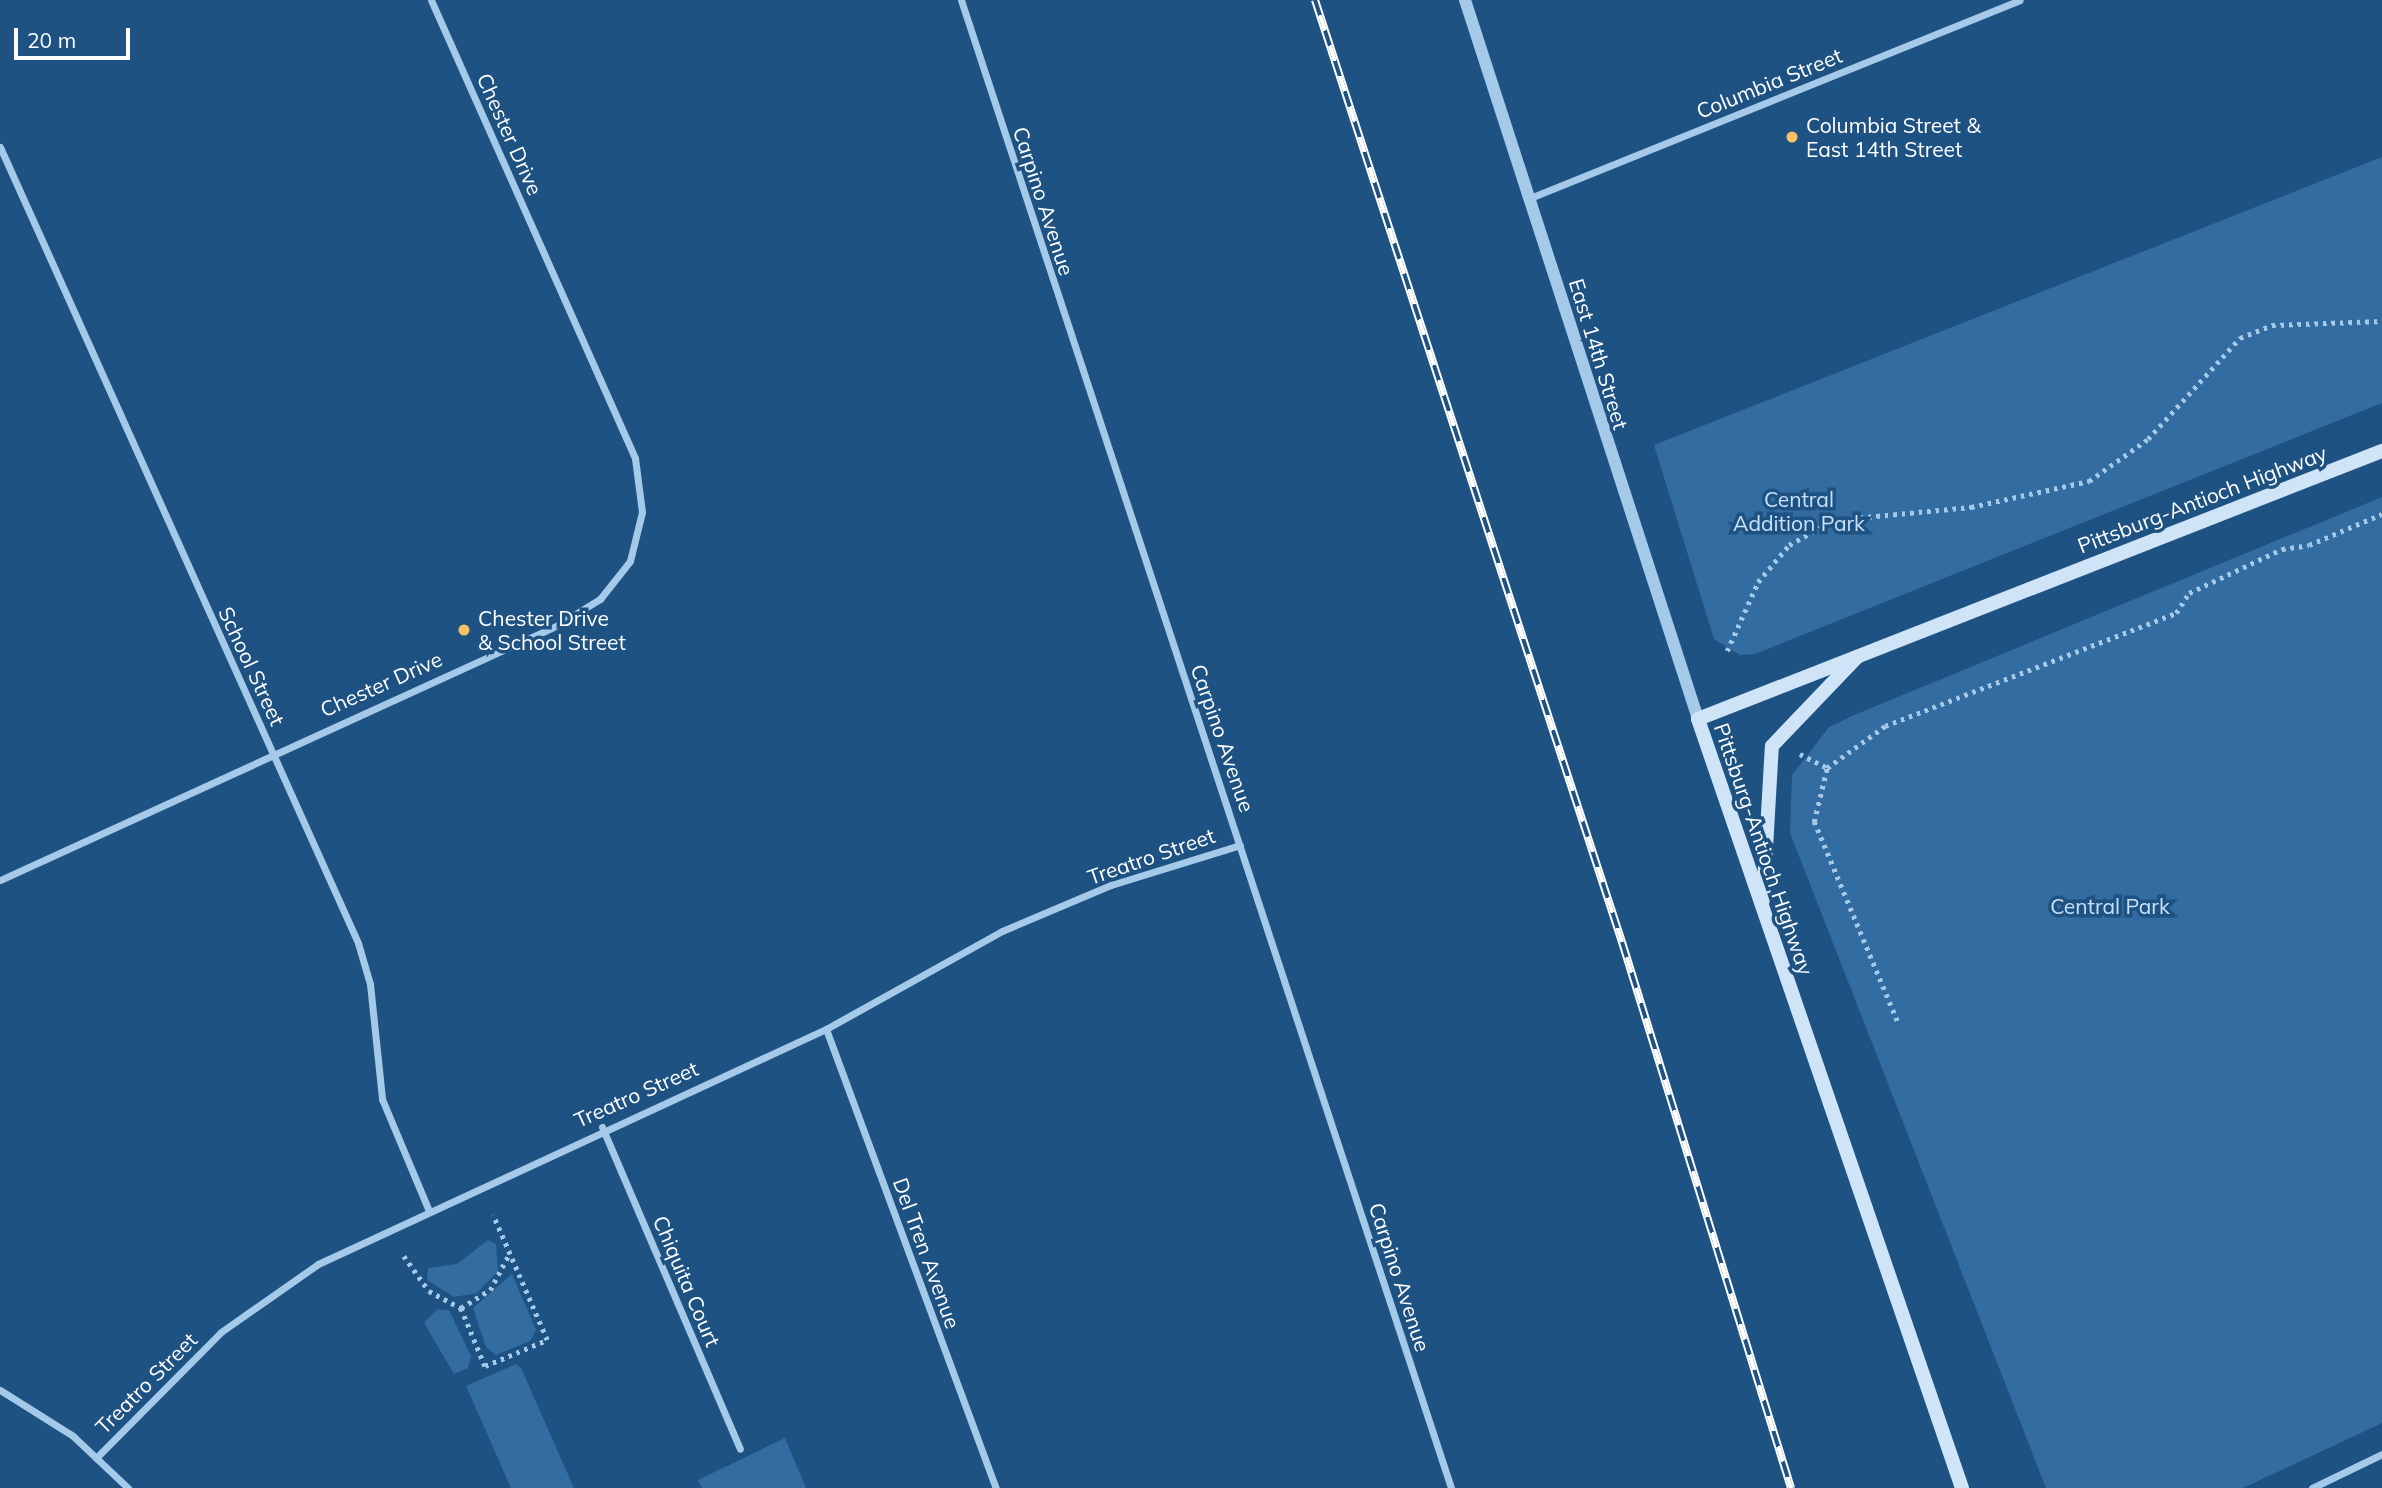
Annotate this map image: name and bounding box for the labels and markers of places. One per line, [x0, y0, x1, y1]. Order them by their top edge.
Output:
place label: Columbia Street & East 14th Street [1806, 112, 1980, 162]
marker: Columbia Street & East 14th Street [1784, 129, 1800, 145]
place label: Chester Drive & School Street [478, 605, 626, 655]
marker: Chester Drive & School Street [456, 622, 472, 638]

